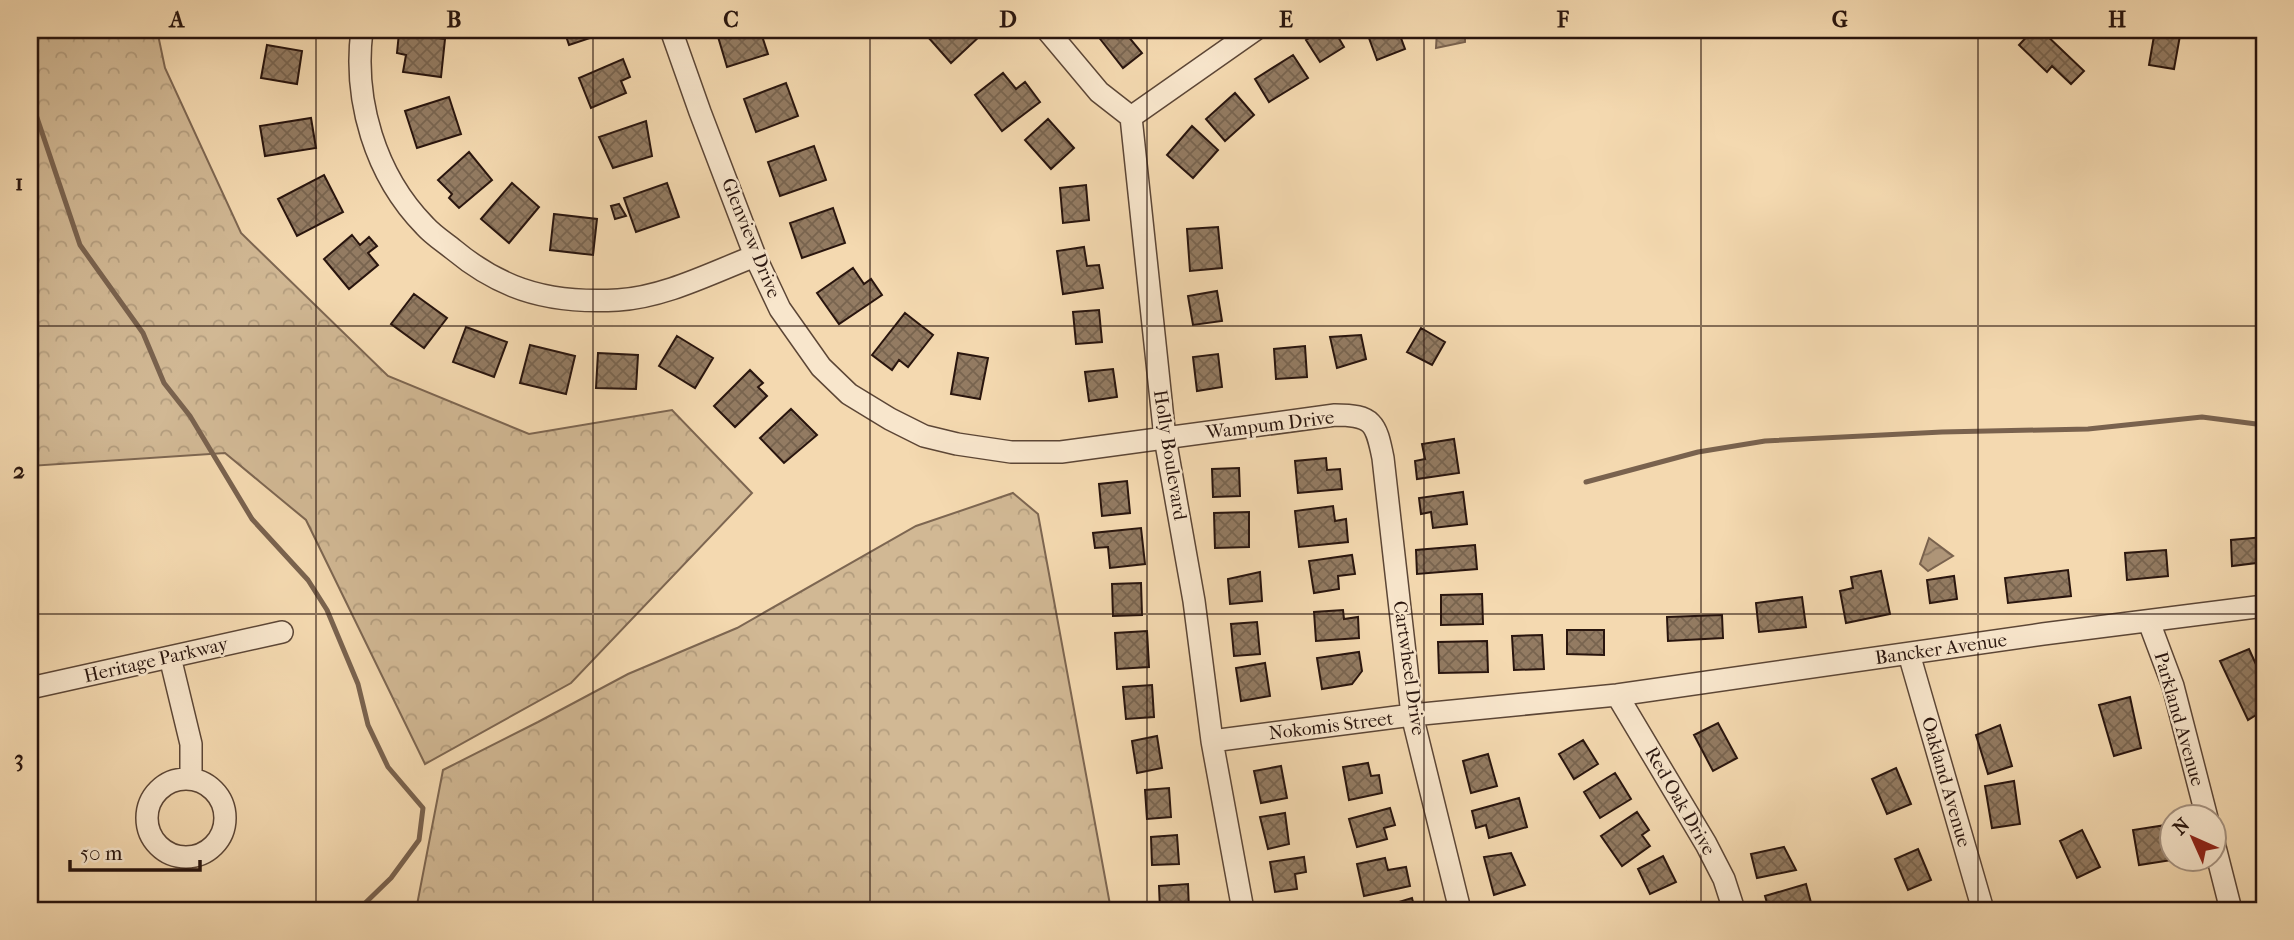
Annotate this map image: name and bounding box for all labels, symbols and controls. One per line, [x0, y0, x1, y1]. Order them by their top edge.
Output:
text: A [168, 6, 186, 33]
text: B [447, 6, 462, 33]
text: C [723, 6, 739, 33]
text: D [999, 6, 1017, 33]
text: E [1279, 6, 1293, 33]
text: F [1556, 6, 1570, 33]
text: G [1832, 6, 1848, 33]
text: H [2108, 6, 2126, 33]
text: 1 [15, 169, 23, 196]
street label: Glenview Drive [717, 175, 785, 301]
street label: Holly Boulevard [1149, 388, 1191, 522]
street label: Wampum Drive [1204, 406, 1335, 444]
text: 2 [13, 457, 25, 484]
street label: Cartwheel Drive [1389, 599, 1429, 737]
street label: Bancker Avenue [1874, 629, 2008, 669]
street label: Heritage Parkway [82, 633, 231, 687]
street label: Parkland Avenue [2149, 649, 2209, 789]
street label: Nokomis Street [1268, 707, 1395, 745]
street label: Oakland Avenue [1917, 714, 1975, 850]
street label: Red Oak Drive [1640, 743, 1720, 859]
text: 3 [14, 745, 24, 772]
north arrow [2158, 804, 2228, 874]
text: N [2169, 813, 2195, 840]
scale bar [70, 828, 200, 872]
text: 50 m [80, 841, 123, 865]

